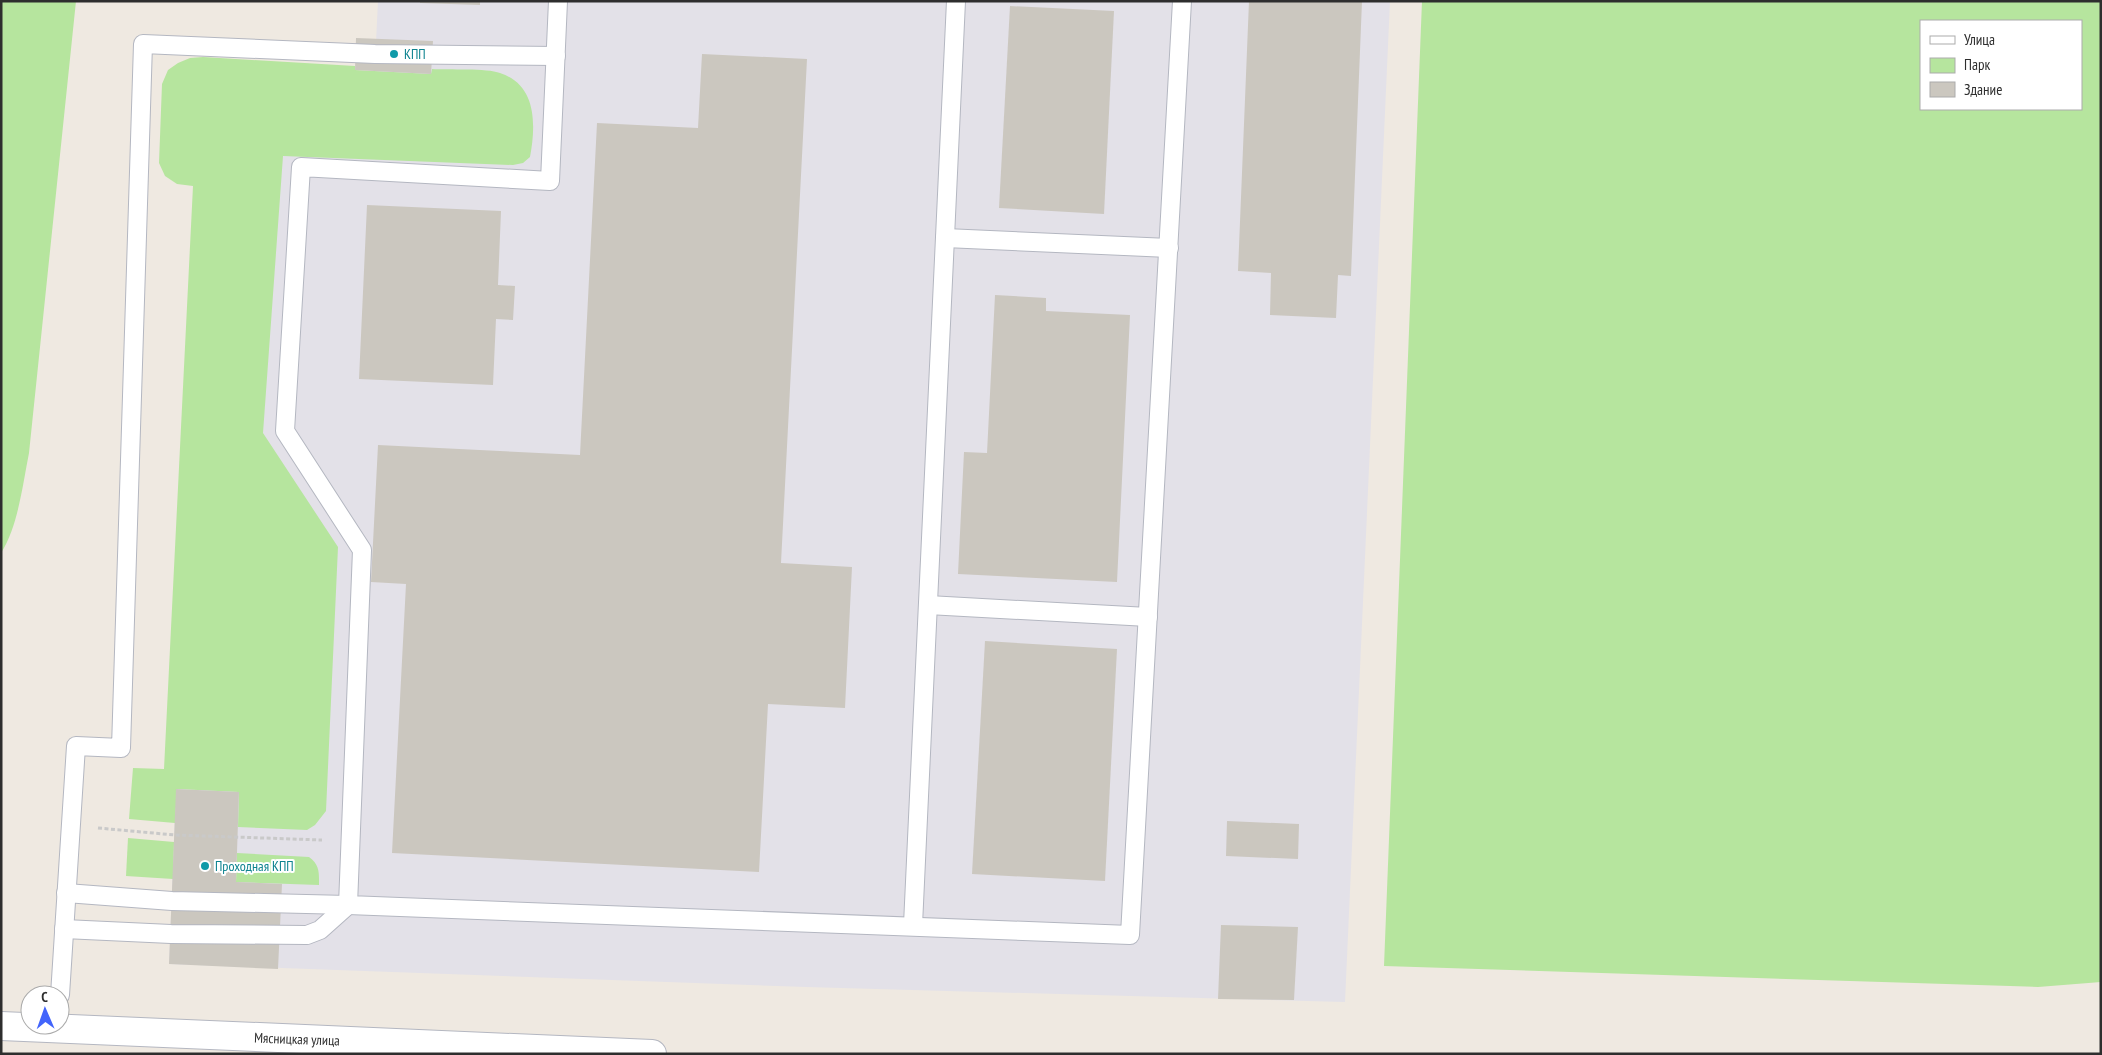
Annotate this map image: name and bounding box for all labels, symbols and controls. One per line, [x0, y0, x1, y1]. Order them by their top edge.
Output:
legend [1920, 20, 2082, 110]
text: Улица [1964, 30, 1995, 49]
place label: КПП [404, 45, 426, 63]
marker: КПП [388, 48, 400, 60]
text: Парк [1964, 55, 1990, 74]
text: Здание [1964, 80, 2002, 99]
place label: Проходная КПП [215, 857, 294, 875]
marker: Проходная КПП [199, 860, 211, 872]
north arrow [20, 985, 70, 1035]
text: С [41, 988, 49, 1006]
street label: Мясницкая улица [254, 1029, 340, 1049]

